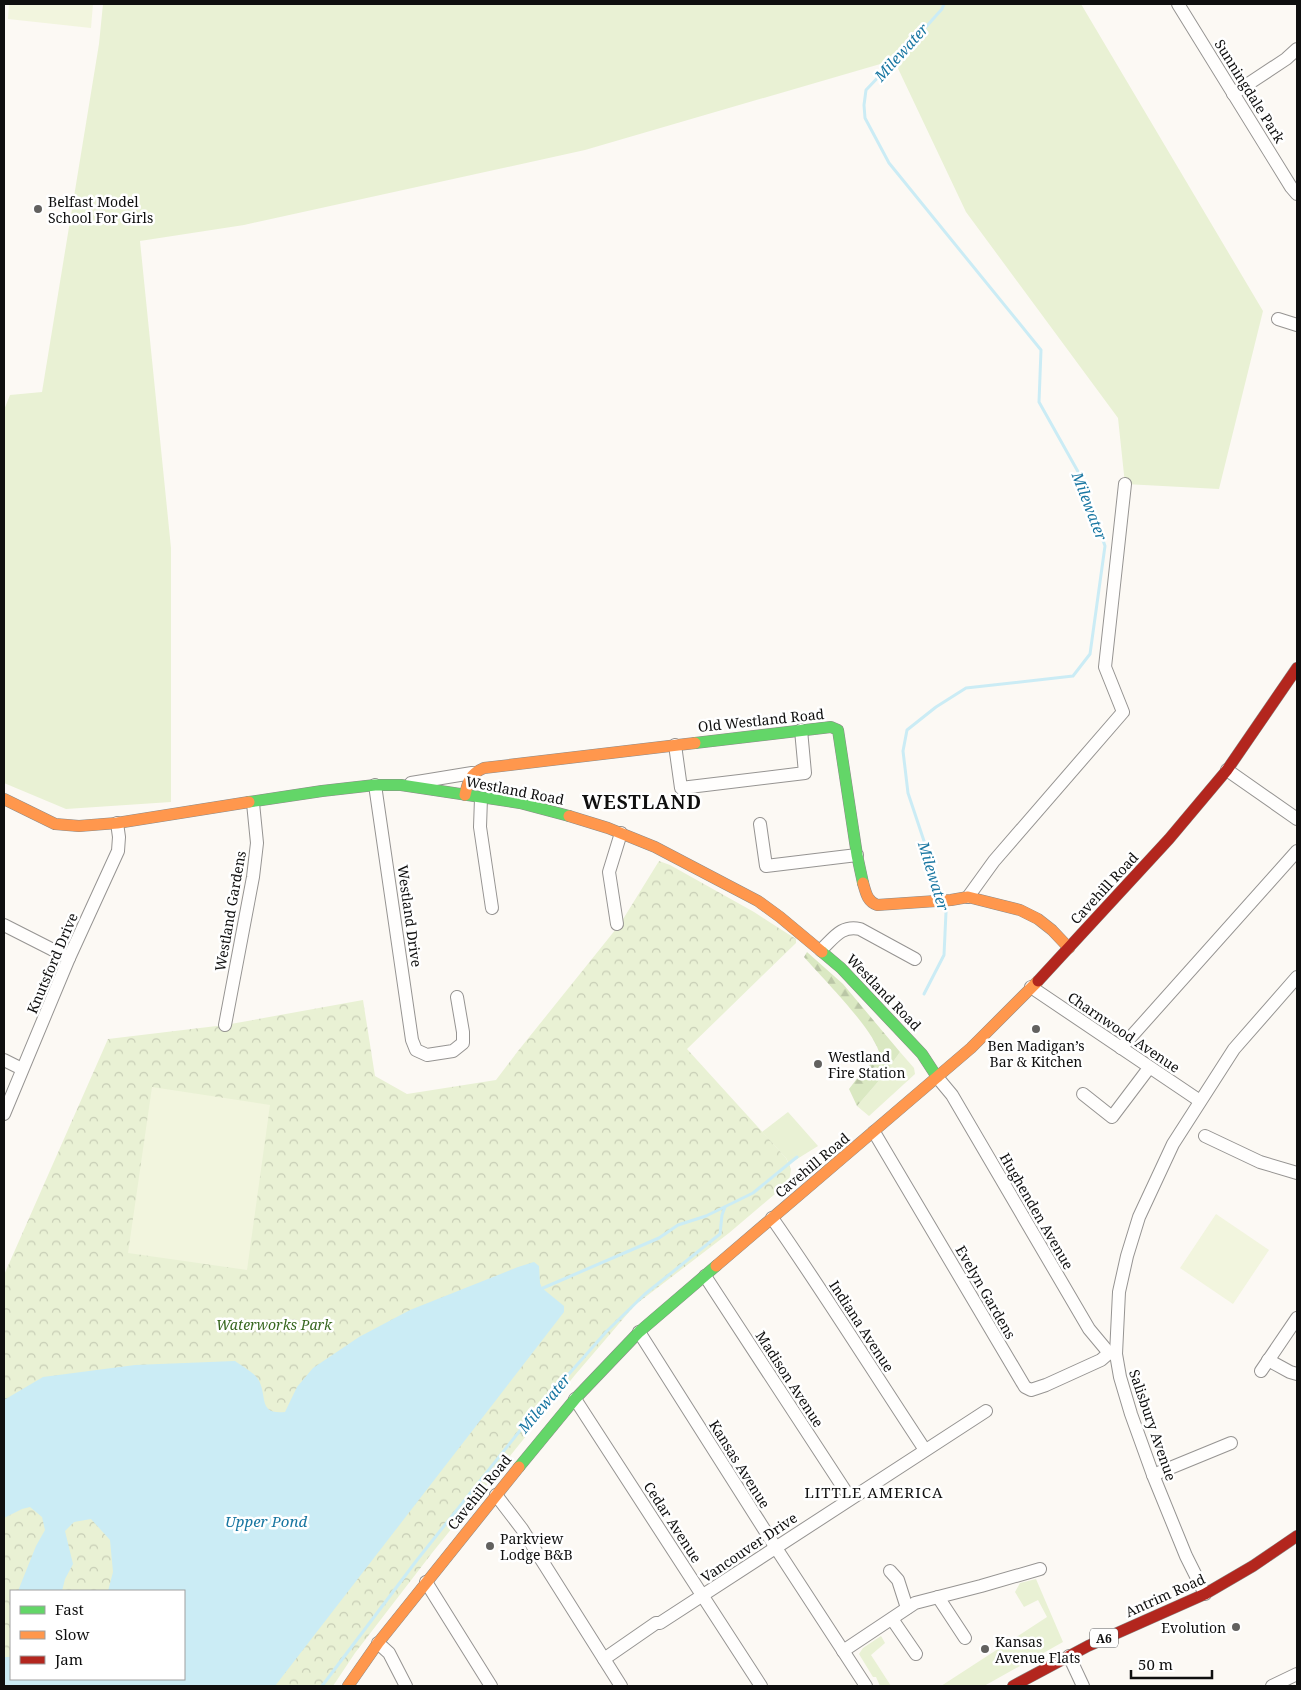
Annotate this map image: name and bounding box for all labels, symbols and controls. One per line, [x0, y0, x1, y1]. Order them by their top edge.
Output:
water label: Milewater [869, 18, 933, 86]
street label: Sunningdale Park [1210, 36, 1290, 147]
place label: Belfast Model School For Girls [48, 192, 153, 227]
marker: Belfast Model School For Girls [32, 203, 44, 215]
water label: Milewater [1067, 468, 1112, 544]
street label: Old Westland Road [697, 704, 825, 736]
street label: Westland Road [464, 771, 566, 809]
district label: WESTLAND [582, 789, 702, 815]
water label: Milewater [914, 838, 954, 914]
street label: Cavehill Road [1066, 848, 1142, 928]
street label: Westland Gardens [210, 849, 250, 973]
street label: Westland Drive [393, 864, 427, 968]
street label: Knutsford Drive [22, 910, 82, 1016]
street label: Westland Road [843, 950, 926, 1035]
street label: Charnwood Avenue [1064, 987, 1184, 1077]
marker: Ben Madigan’s Bar & Kitchen [1030, 1023, 1042, 1035]
place label: Ben Madigan’s Bar & Kitchen [988, 1036, 1084, 1071]
place label: Westland Fire Station [828, 1047, 905, 1082]
marker: Westland Fire Station [812, 1058, 824, 1070]
street label: Cavehill Road [771, 1128, 853, 1202]
street label: Hughenden Avenue [996, 1149, 1078, 1273]
street label: Evelyn Gardens [951, 1242, 1021, 1342]
street label: Indiana Avenue [825, 1276, 899, 1376]
park label: Waterworks Park [216, 1315, 333, 1334]
street label: Madison Avenue [752, 1327, 828, 1431]
street label: Salisbury Avenue [1125, 1367, 1181, 1483]
water label: Milewater [513, 1368, 575, 1438]
street label: Kansas Avenue [705, 1416, 775, 1512]
street label: Cavehill Road [443, 1450, 515, 1534]
street label: Cedar Avenue [640, 1478, 706, 1566]
district label: LITTLE AMERICA [805, 1482, 943, 1502]
street label: Vancouver Drive [697, 1508, 801, 1586]
water label: Upper Pond [225, 1511, 307, 1531]
place label: Parkview Lodge B&B [500, 1529, 573, 1564]
marker: Parkview Lodge B&B [484, 1540, 496, 1552]
street label: Antrim Road [1122, 1569, 1208, 1621]
legend [10, 1590, 185, 1680]
text: Fast [55, 1599, 84, 1619]
place label: Evolution [1161, 1618, 1226, 1637]
marker: Evolution [1230, 1621, 1242, 1633]
text: Slow [55, 1624, 89, 1644]
road number: A6 [1090, 1629, 1118, 1648]
place label: Kansas Avenue Flats [995, 1632, 1080, 1667]
marker: Kansas Avenue Flats [979, 1643, 991, 1655]
scale bar [1131, 1648, 1212, 1680]
text: Jam [54, 1649, 83, 1669]
text: 50 m [1138, 1654, 1173, 1674]

